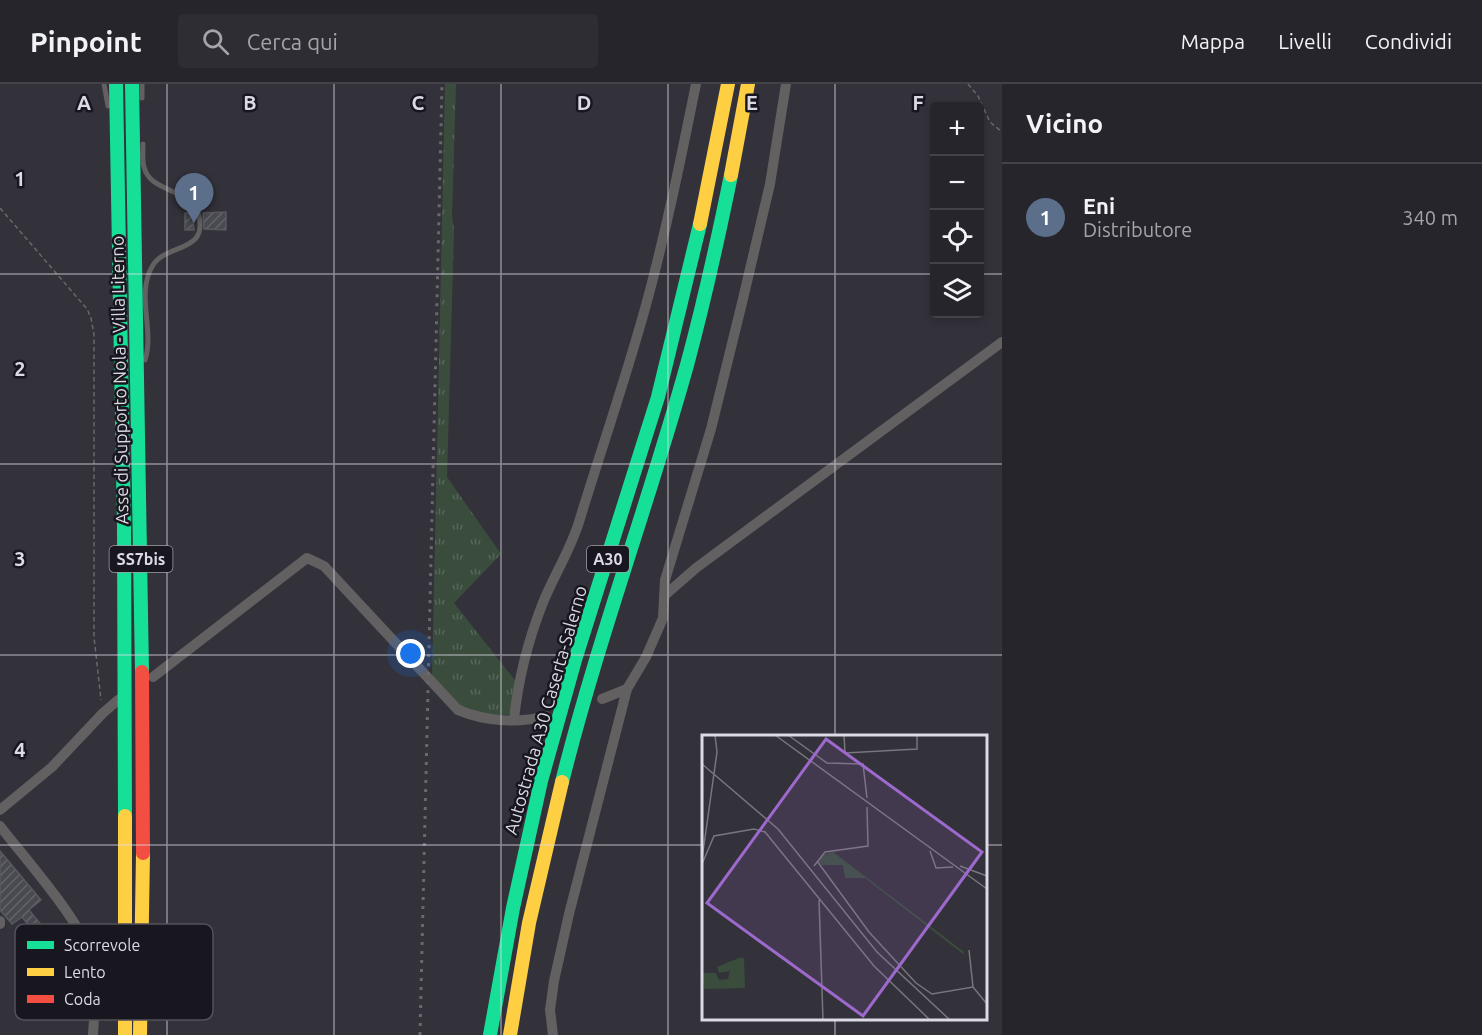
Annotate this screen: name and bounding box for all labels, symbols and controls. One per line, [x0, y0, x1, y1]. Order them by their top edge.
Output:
search box [178, 14, 598, 68]
icon: search [199, 25, 232, 58]
text: Pinpoint [30, 26, 142, 57]
text: Cerca qui [247, 29, 338, 54]
text: Mappa [1181, 29, 1245, 53]
text: Livelli [1278, 29, 1332, 53]
text: Condividi [1365, 29, 1452, 53]
text: A [77, 91, 91, 114]
text: B [243, 91, 257, 114]
text: C [412, 91, 425, 114]
text: D [577, 91, 591, 114]
text: E [746, 91, 758, 114]
text: F [912, 91, 924, 114]
map controls [930, 102, 984, 318]
button: + [930, 102, 984, 156]
text: Vicino [1026, 109, 1103, 138]
button: − [930, 156, 984, 210]
text: 1 [14, 167, 26, 190]
pin: 1 [174, 174, 214, 223]
text: Eni [1083, 193, 1115, 218]
text: 1 [1040, 206, 1051, 229]
text: 340 m [1402, 206, 1458, 229]
button: locate [930, 210, 984, 264]
text: Distributore [1083, 218, 1192, 241]
street label: Asse di Supporto Nola - Villa Literno [106, 236, 132, 524]
button: layers [930, 264, 984, 318]
text: 2 [14, 357, 26, 380]
road number: SS7bis [110, 546, 172, 572]
road number: A30 [587, 546, 629, 572]
text: 3 [14, 547, 26, 570]
street label: Autostrada A30 Caserta-Salerno [500, 583, 590, 837]
your location [396, 639, 425, 668]
inset map [702, 735, 987, 1020]
text: 4 [14, 738, 26, 761]
legend [15, 924, 213, 1020]
text: Scorrevole [64, 936, 140, 954]
text: Lento [64, 963, 106, 981]
text: Coda [64, 990, 101, 1008]

